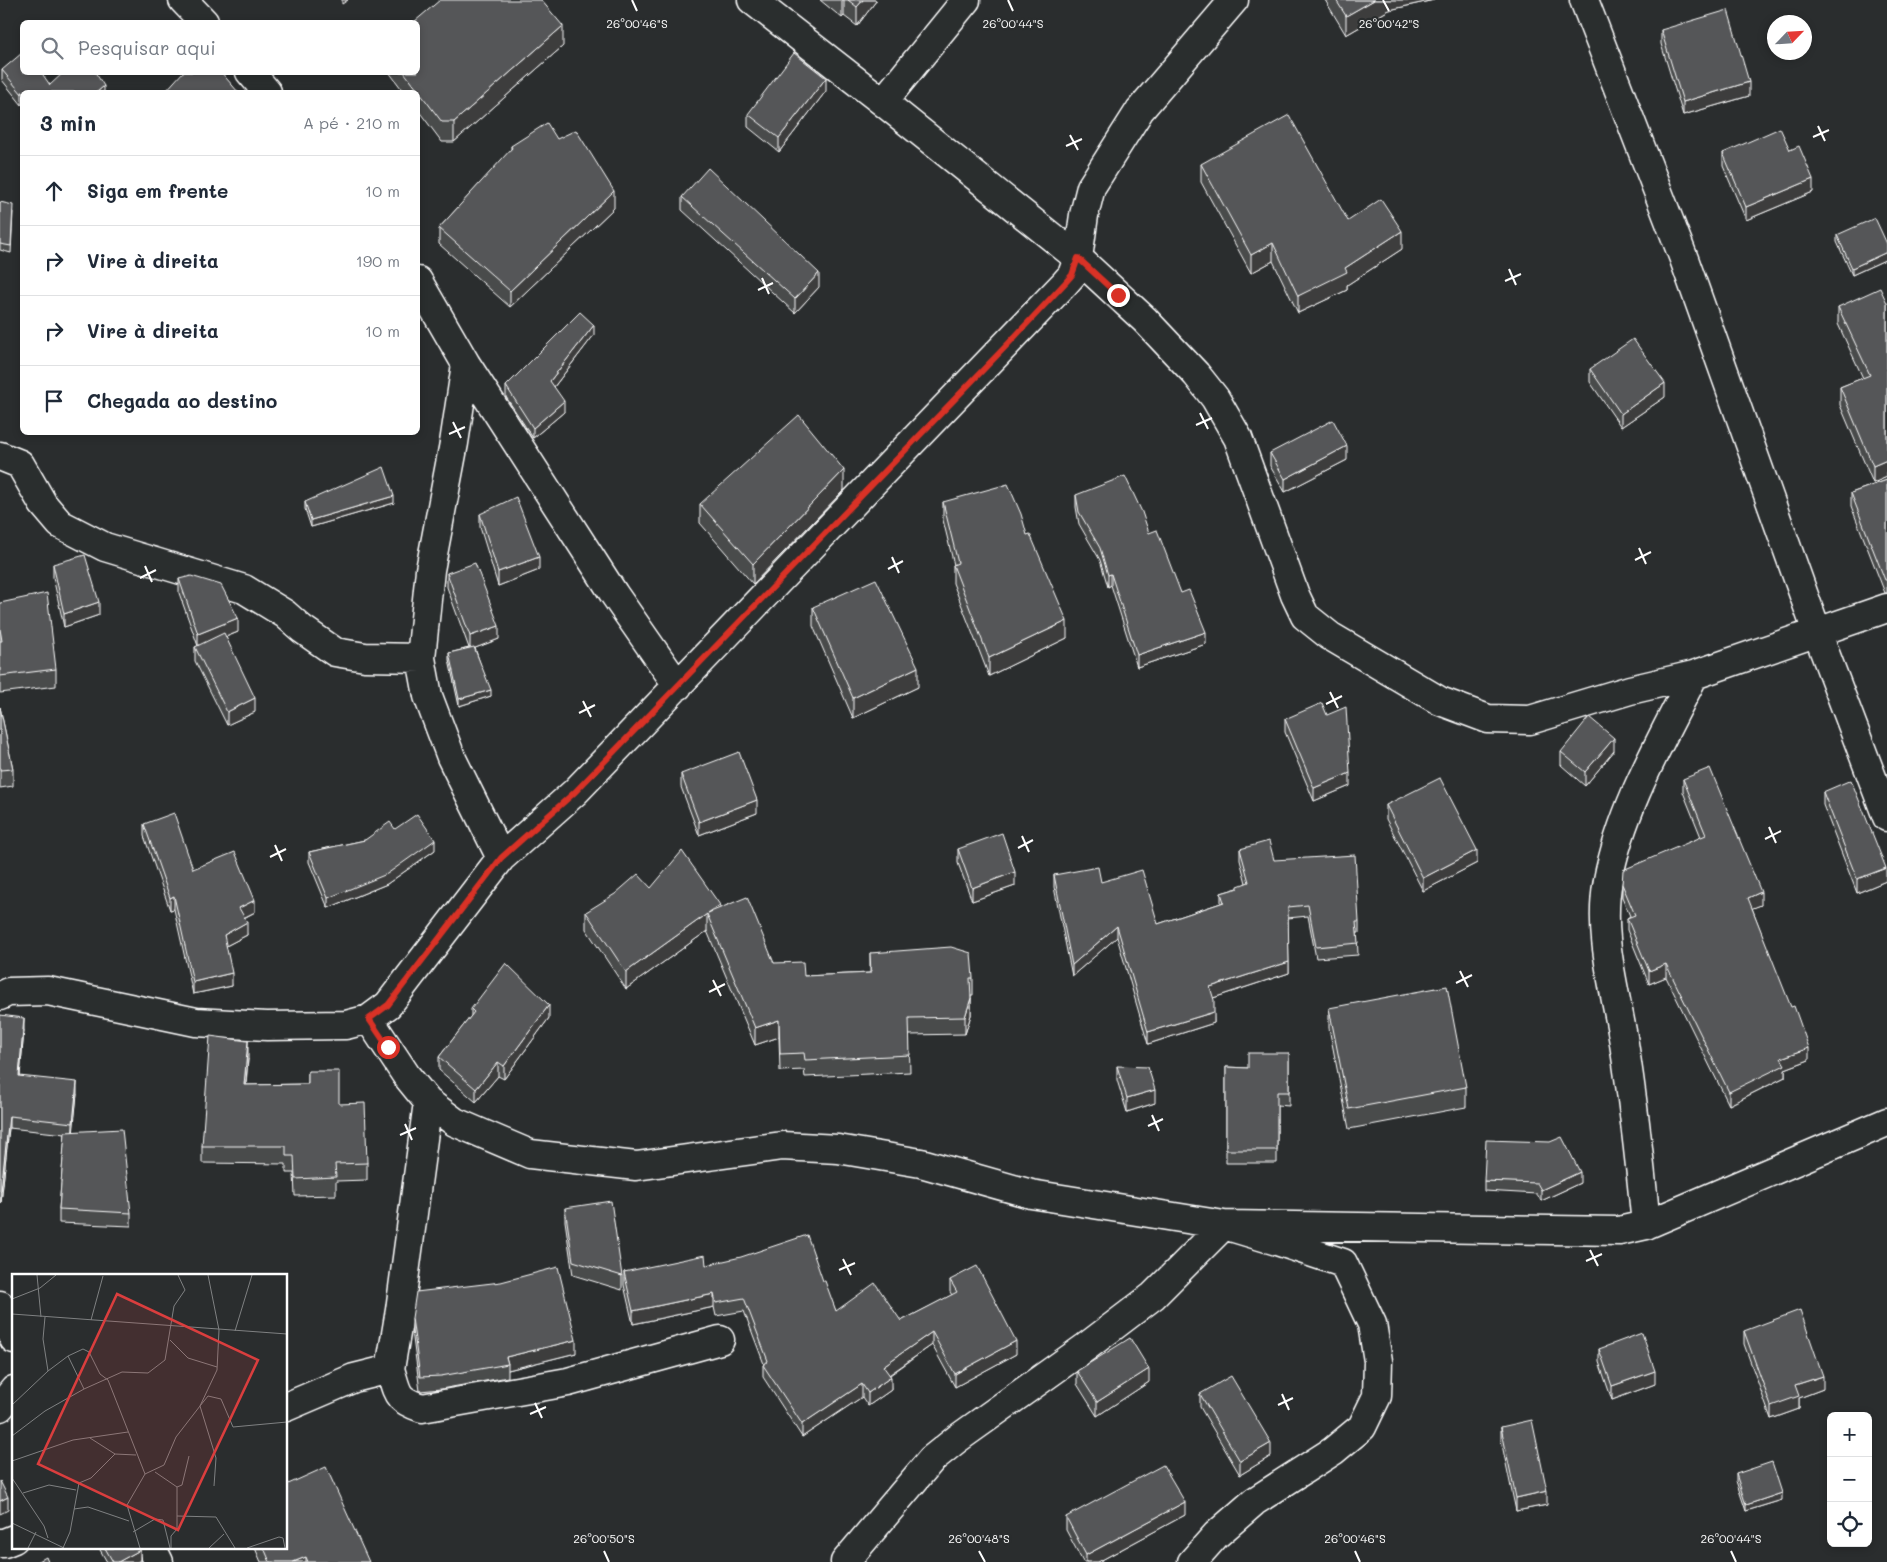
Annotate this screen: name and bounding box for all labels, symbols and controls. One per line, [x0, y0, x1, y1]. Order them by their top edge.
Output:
text: 26°00'46"S [606, 15, 668, 31]
text: 26°00'44"S [982, 15, 1044, 31]
text: 26°00'42"S [1359, 15, 1420, 31]
north arrow [1767, 15, 1812, 60]
search box [20, 20, 420, 75]
icon: search [38, 34, 66, 62]
text: Pesquisar aqui [78, 35, 216, 60]
text: 3 min [40, 109, 96, 136]
text: A pé · 210 m [303, 112, 400, 133]
icon: ahead [40, 177, 68, 205]
text: Siga em frente [87, 178, 228, 203]
text: 10 m [365, 180, 400, 201]
icon: right [40, 247, 68, 275]
text: Vire à direita [87, 248, 219, 273]
text: 190 m [356, 250, 400, 271]
route end [1107, 284, 1130, 307]
icon: right [40, 317, 68, 345]
text: Vire à direita [87, 318, 219, 343]
text: 10 m [365, 320, 400, 341]
icon: arrive [40, 387, 68, 415]
text: Chegada ao destino [87, 388, 277, 413]
route start [377, 1036, 400, 1059]
inset map [12, 1274, 288, 1550]
map controls [1827, 1412, 1872, 1547]
button: + [1827, 1412, 1872, 1457]
button: − [1827, 1457, 1872, 1502]
button: locate [1827, 1502, 1872, 1547]
text: 26°00'50"S [573, 1530, 635, 1546]
text: 26°00'48"S [948, 1530, 1010, 1546]
text: 26°00'46"S [1324, 1530, 1386, 1546]
text: 26°00'44"S [1700, 1530, 1762, 1546]

